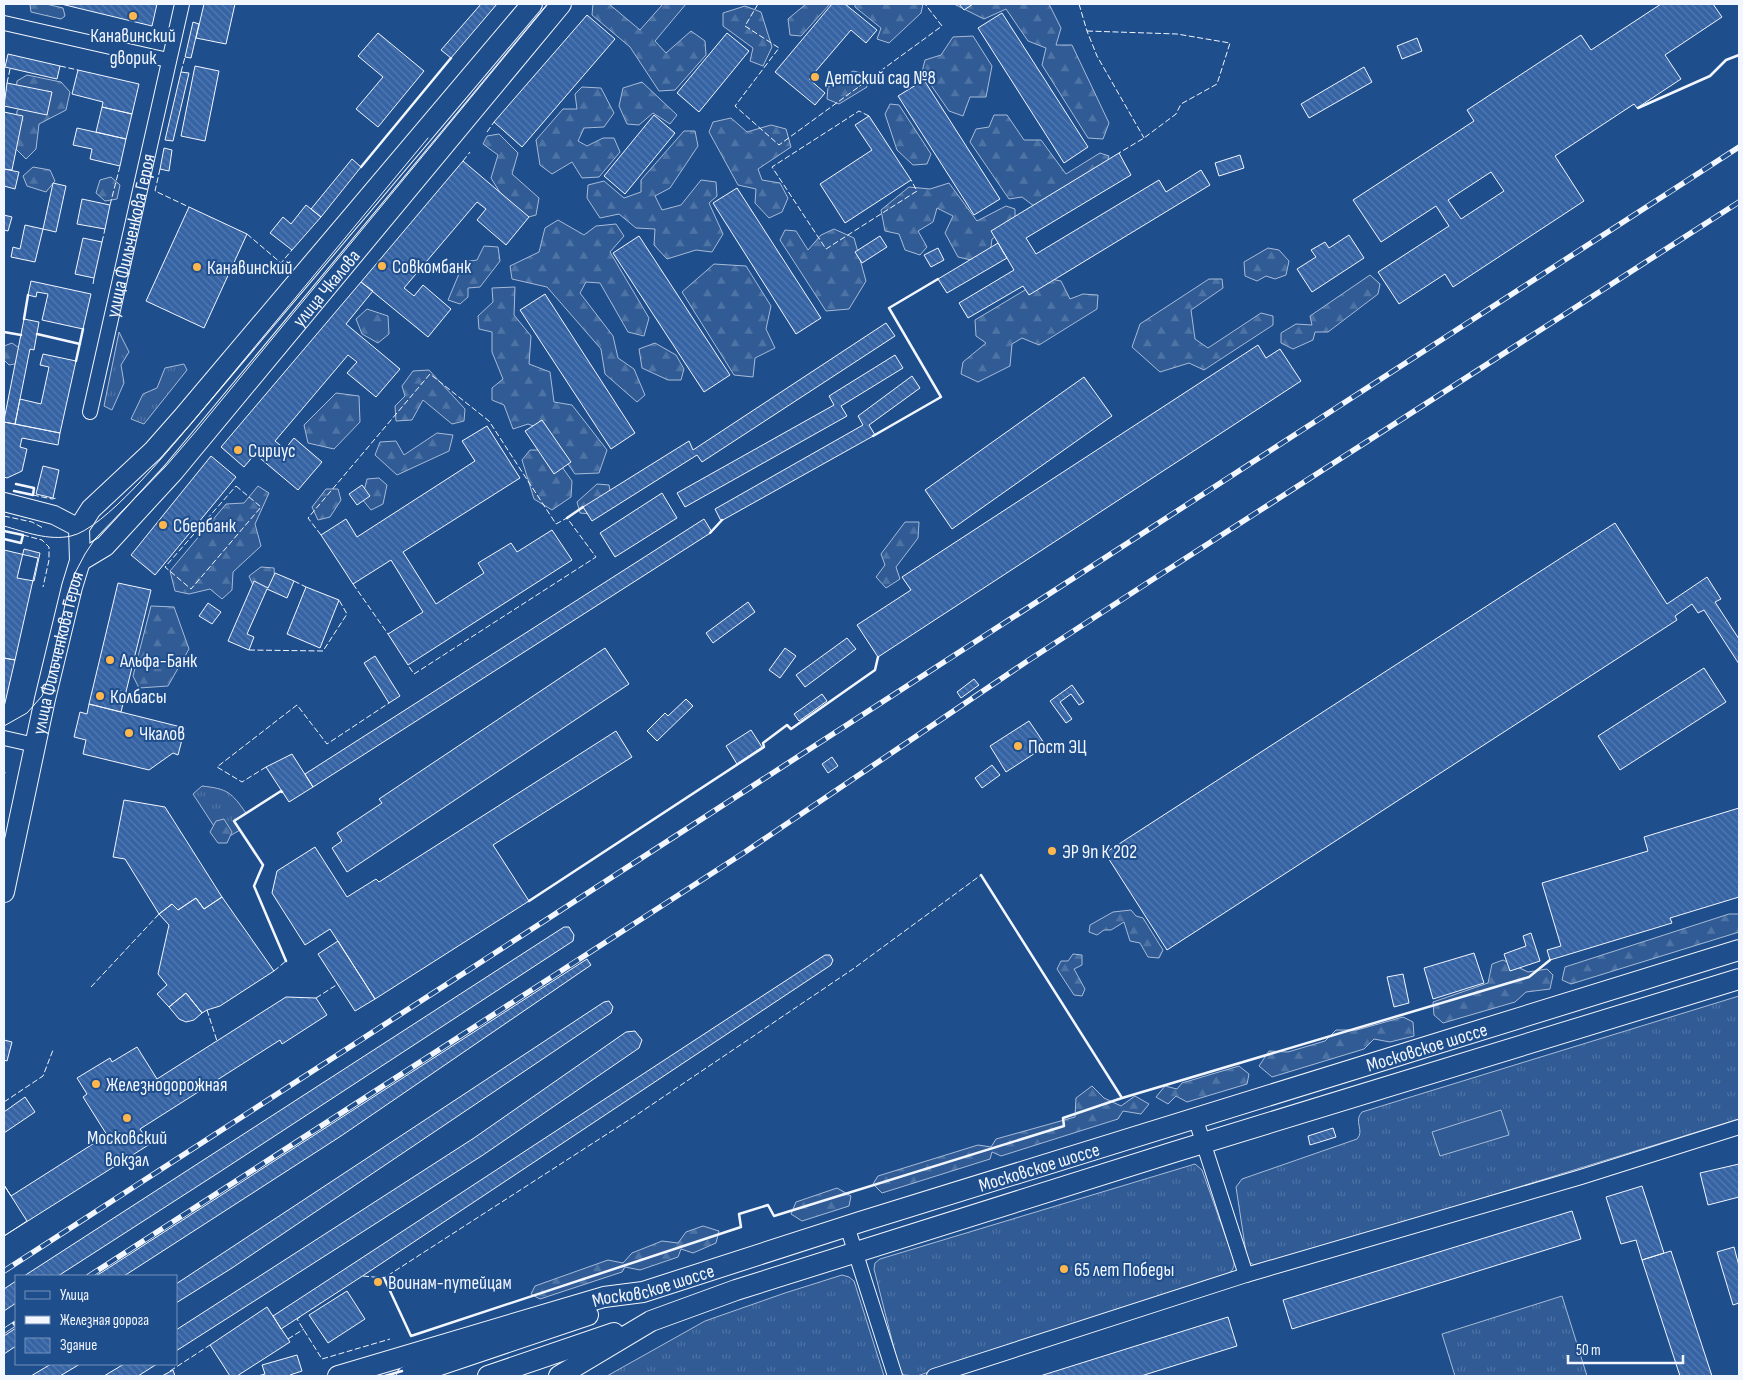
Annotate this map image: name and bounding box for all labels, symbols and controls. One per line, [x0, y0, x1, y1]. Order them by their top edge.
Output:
marker: Канавинский дворик [127, 10, 139, 22]
place label: Канавинский дворик [90, 25, 176, 70]
place label: Детский сад №8 [825, 67, 936, 90]
marker: Детский сад №8 [809, 71, 821, 83]
street label: улица Фильченкова Героя [102, 152, 161, 320]
street label: улица Чкалова [288, 245, 366, 332]
place label: Совкомбанк [392, 256, 472, 279]
place label: Канавинский [207, 257, 292, 280]
marker: Совкомбанк [376, 260, 388, 272]
marker: Канавинский [191, 261, 203, 273]
place label: Сириус [248, 440, 296, 463]
marker: Сириус [232, 444, 244, 456]
place label: Сбербанк [173, 515, 237, 538]
marker: Сбербанк [157, 519, 169, 531]
street label: улица Фильченкова Героя [28, 569, 89, 737]
place label: Альфа-Банк [119, 650, 198, 673]
marker: Альфа-Банк [104, 654, 116, 666]
place label: Колбасы [110, 686, 167, 709]
marker: Колбасы [94, 690, 106, 702]
place label: Чкалов [139, 723, 185, 746]
marker: Чкалов [123, 727, 135, 739]
place label: Пост ЭЦ [1028, 736, 1087, 759]
marker: Пост ЭЦ [1012, 740, 1024, 752]
place label: ЭР 9п К 202 [1062, 841, 1137, 864]
marker: ЭР 9п К 202 [1046, 845, 1058, 857]
street label: Московское шоссе [1364, 1019, 1490, 1078]
place label: Железнодорожная [106, 1074, 227, 1097]
marker: Железнодорожная [90, 1078, 102, 1090]
marker: Московский вокзал [121, 1112, 133, 1124]
place label: Московский вокзал [87, 1127, 167, 1172]
street label: Московское шоссе [976, 1139, 1103, 1198]
place label: 65 лет Победы [1074, 1259, 1174, 1282]
street label: Московское шоссе [589, 1260, 717, 1313]
marker: 65 лет Победы [1058, 1263, 1070, 1275]
place label: Воинам-путейцам [388, 1272, 512, 1295]
legend [15, 1275, 178, 1365]
marker: Воинам-путейцам [372, 1276, 384, 1288]
text: Улица [60, 1286, 89, 1305]
text: Железная дорога [60, 1311, 149, 1330]
scale bar [1568, 1332, 1683, 1364]
text: Здание [60, 1336, 97, 1355]
text: 50 m [1576, 1341, 1601, 1360]

